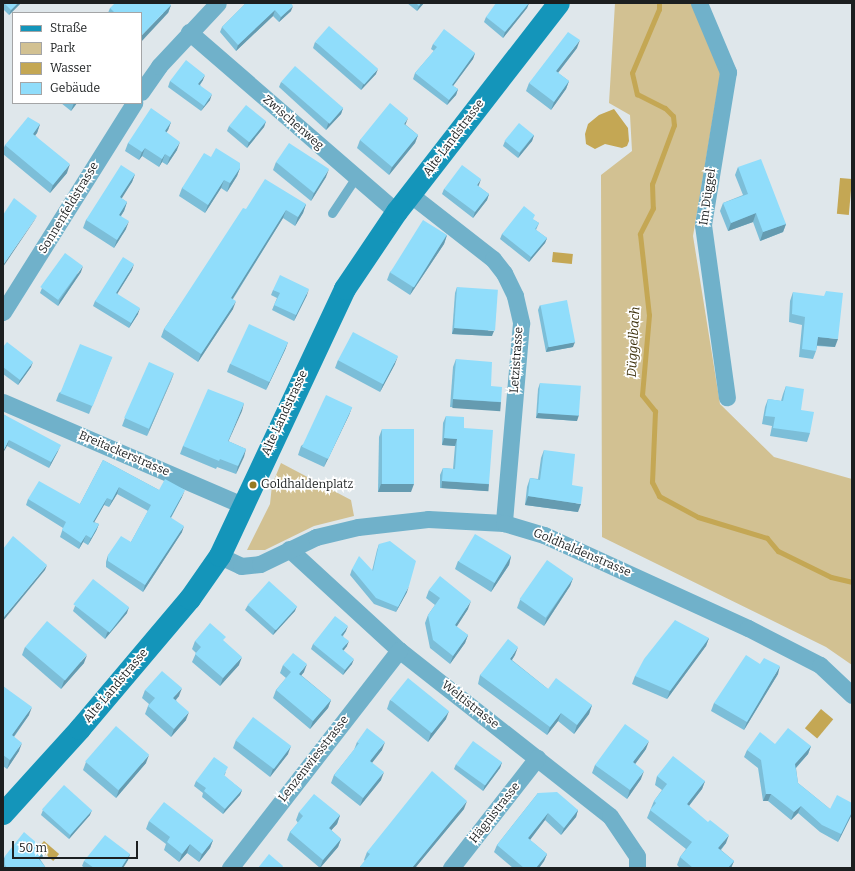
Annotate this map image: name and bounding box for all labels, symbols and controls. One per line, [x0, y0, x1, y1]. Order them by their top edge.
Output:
legend [12, 12, 142, 104]
text: Straße [50, 21, 87, 35]
text: Park [50, 41, 75, 55]
text: Wasser [50, 61, 91, 75]
text: Gebäude [50, 81, 100, 95]
street label: Zwischenweg [260, 93, 326, 153]
street label: Alte Landstrasse [420, 97, 488, 179]
street label: Sonnenfeldstrasse [36, 160, 102, 256]
street label: Im Düggel [697, 168, 719, 226]
water label: Düggelbach [624, 306, 644, 378]
street label: Letzistrasse [508, 326, 526, 394]
street label: Alte Landstrasse [259, 368, 311, 458]
street label: Breitackerstrasse [77, 428, 171, 480]
place label: Goldhaldenplatz [261, 478, 353, 492]
marker: Goldhaldenplatz [248, 480, 258, 490]
street label: Goldhaldenstrasse [531, 526, 633, 580]
street label: Alte Landstrasse [81, 646, 151, 726]
street label: Weltistrasse [438, 678, 502, 732]
street label: Lenzenwiesstrasse [276, 713, 352, 805]
street label: Hägnistrasse [467, 780, 523, 846]
scale bar [14, 833, 140, 859]
text: 50 m [19, 841, 47, 855]

